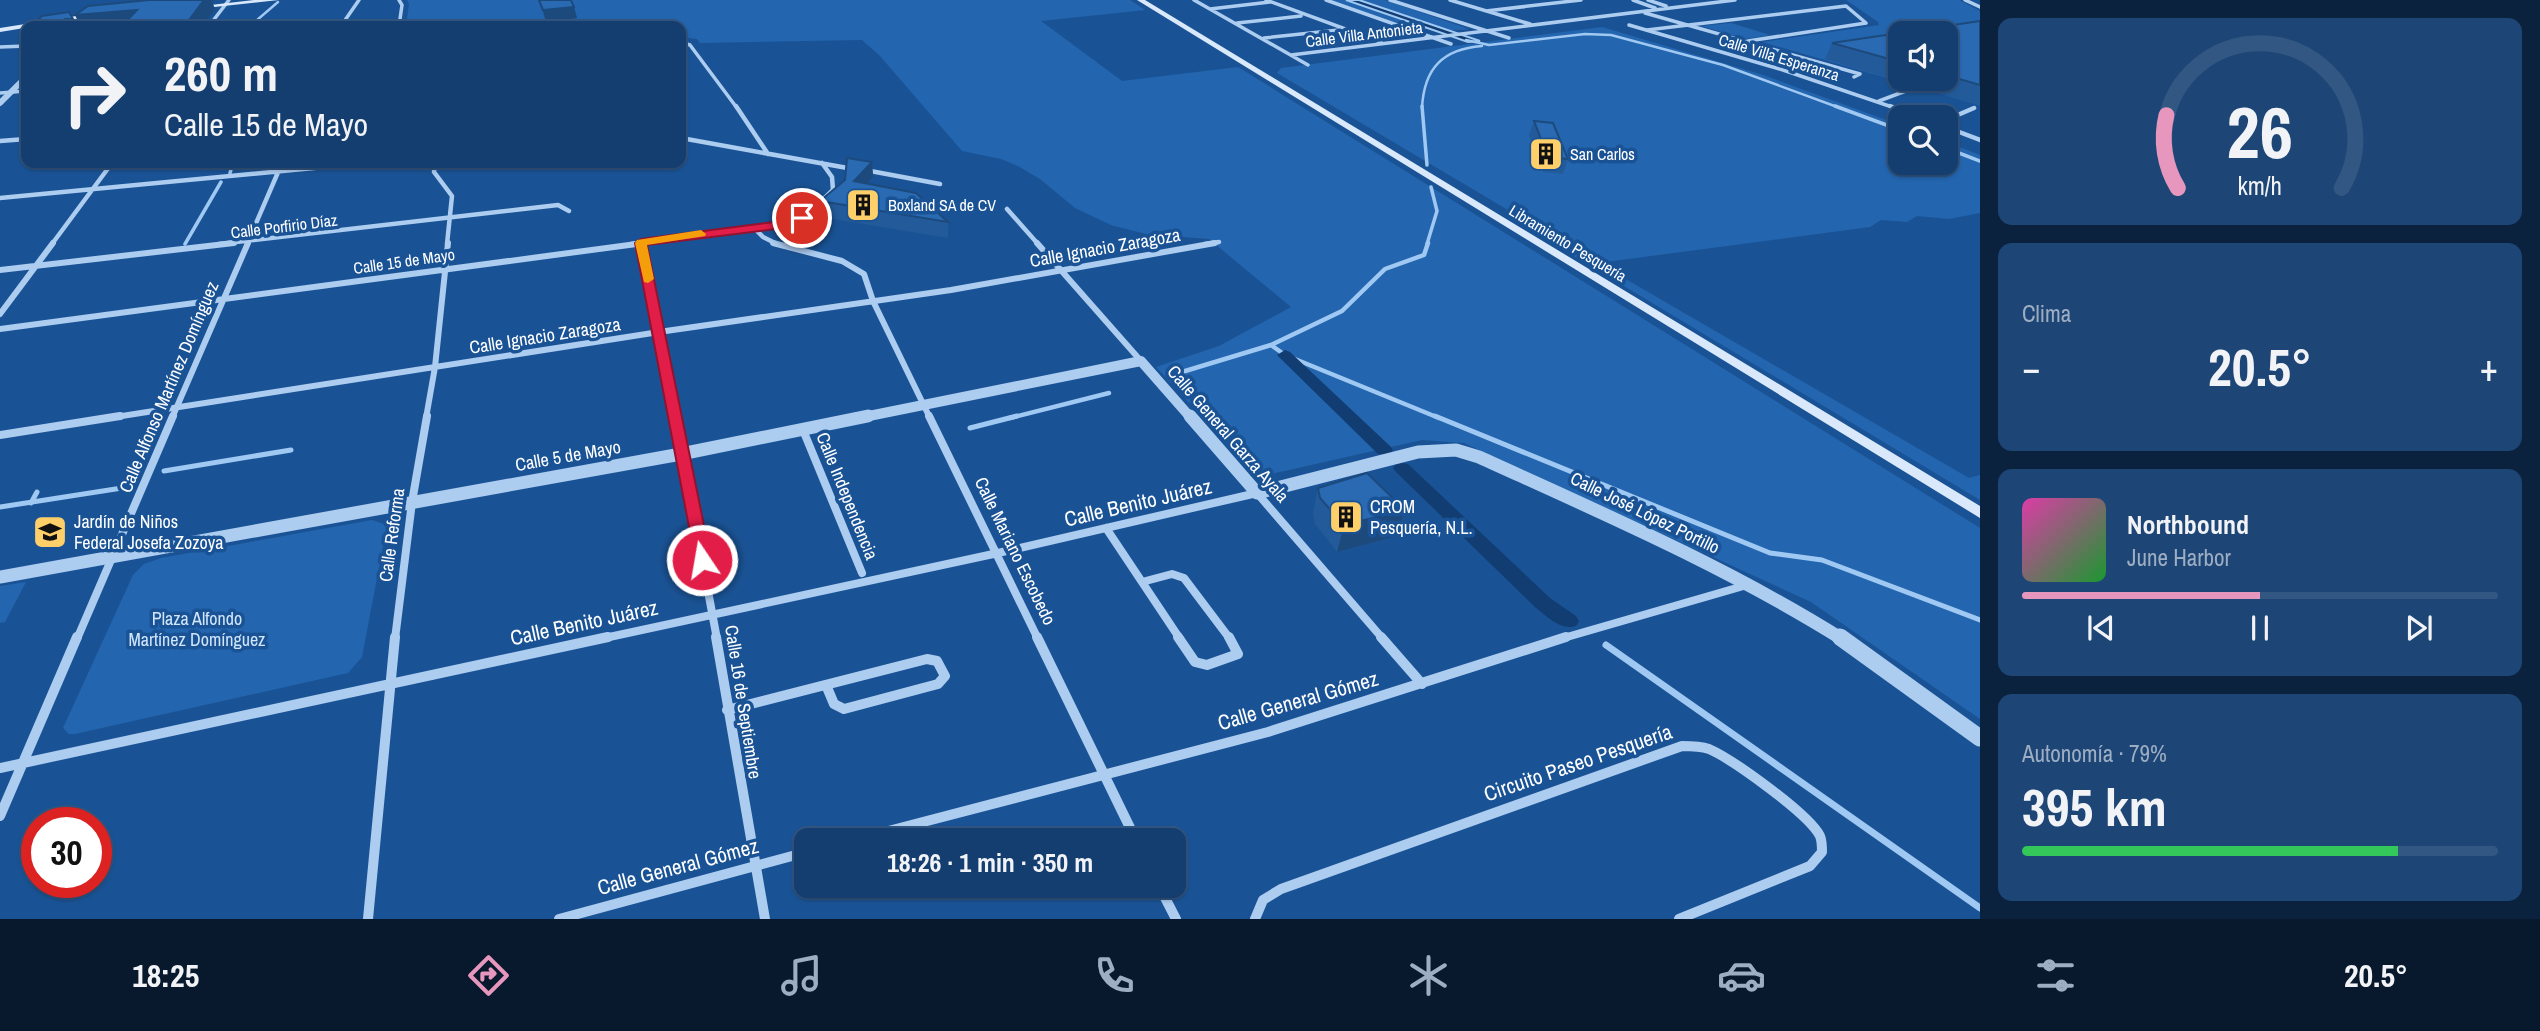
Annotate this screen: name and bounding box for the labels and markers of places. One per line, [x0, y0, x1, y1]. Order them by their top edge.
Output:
building icon: San Carlos [1527, 135, 1565, 173]
place label: San Carlos [1570, 143, 1635, 165]
building icon: Boxland SA de CV [844, 186, 882, 224]
pin [772, 188, 832, 248]
place label: Boxland SA de CV [888, 194, 996, 216]
place label: CROM Pesquería, N.L. [1370, 494, 1473, 540]
building icon: CROM Pesquería, N.L. [1327, 498, 1365, 536]
place label: Jardín de Niños Federal Josefa Zozoya [74, 509, 223, 555]
school or university icon: Jardín de Niños Federal Josefa Zozoya [31, 513, 69, 551]

